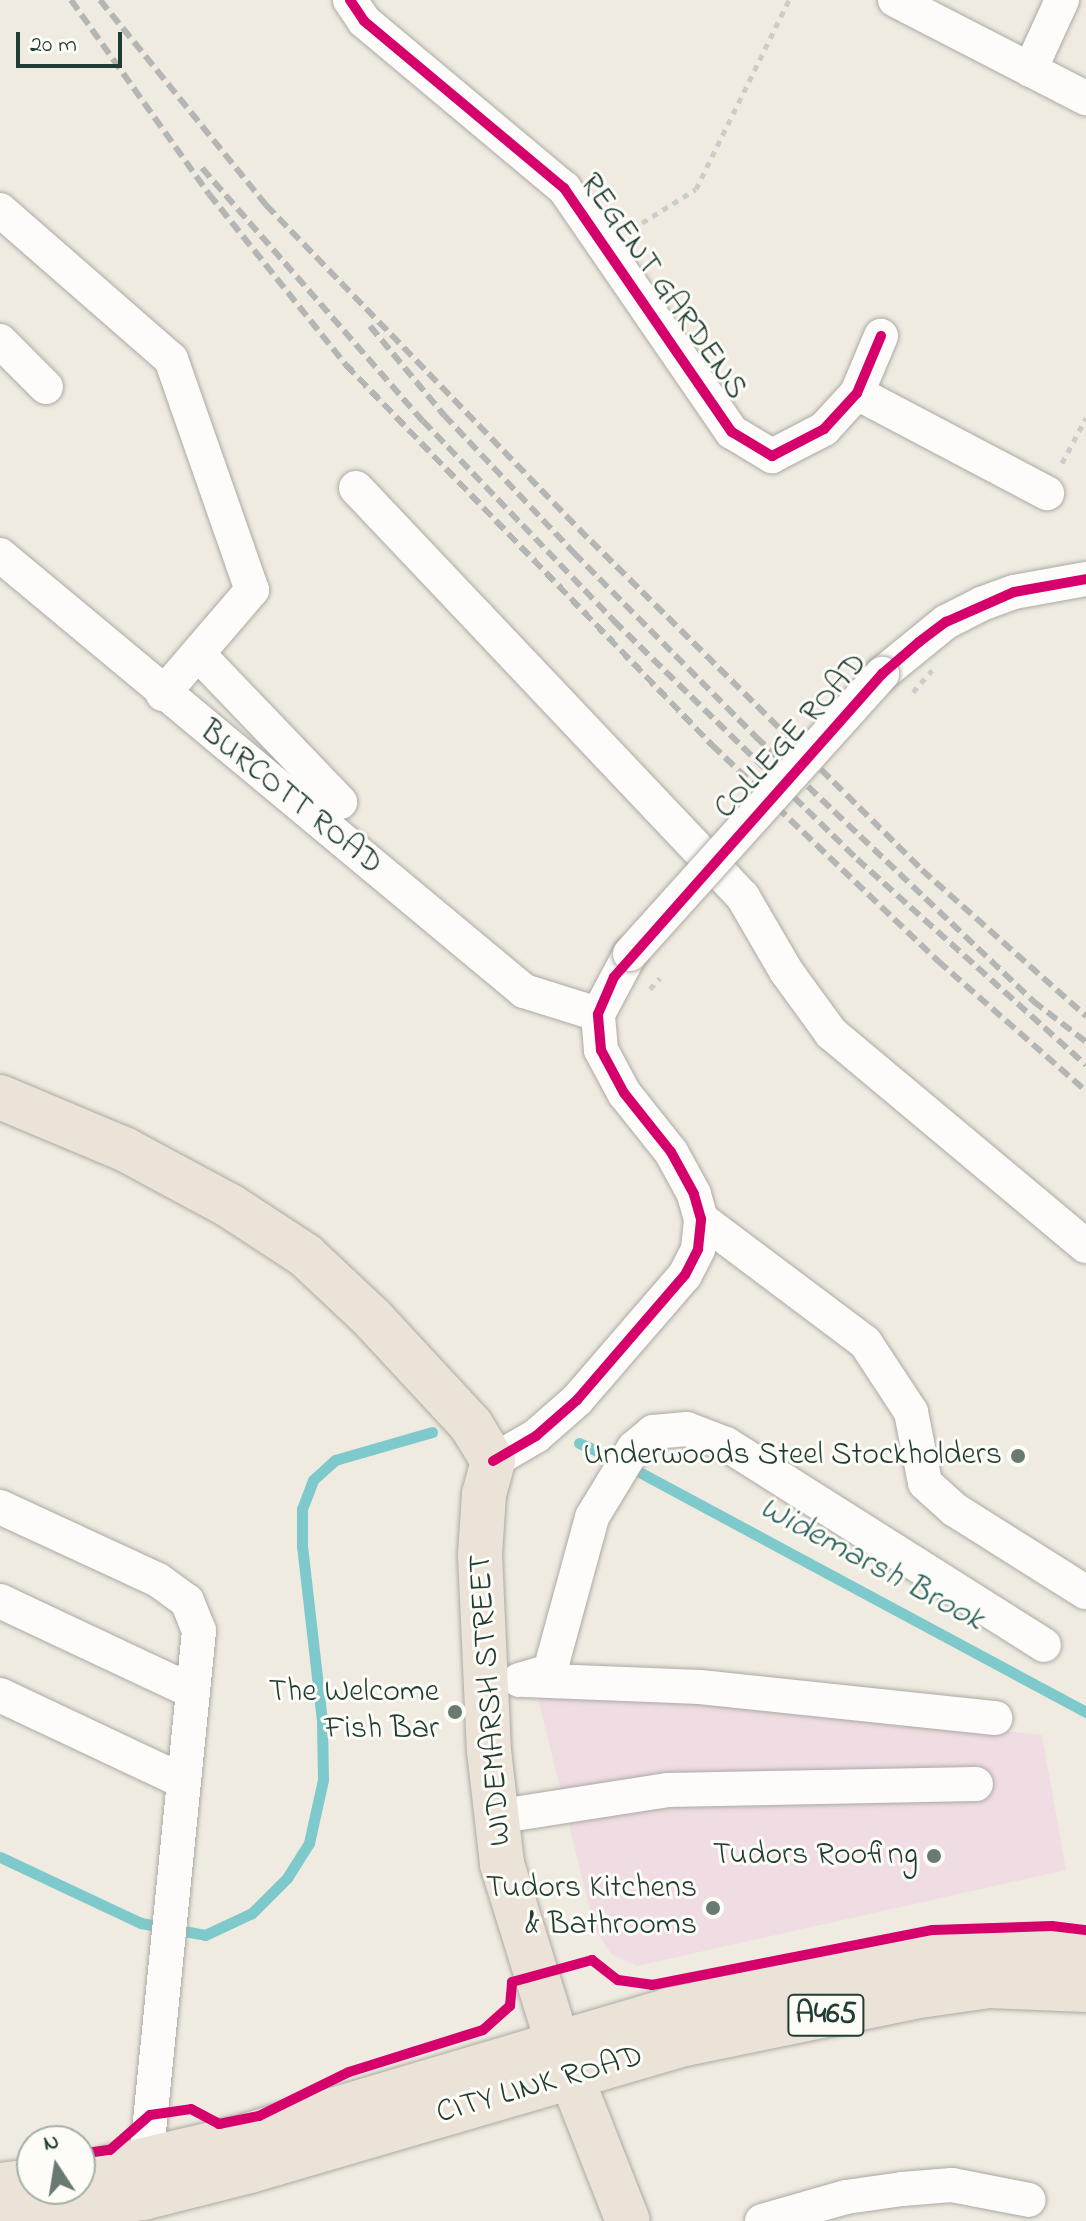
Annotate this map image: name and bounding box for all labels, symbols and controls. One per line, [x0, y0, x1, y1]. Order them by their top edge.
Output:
scale bar [20, 16, 126, 66]
text: 20 m [30, 28, 77, 63]
street label: REGENT GARDENS [570, 167, 754, 407]
street label: COLLEGE ROAD [707, 646, 877, 828]
street label: BURCOTT ROAD [191, 713, 389, 885]
place label: Underwoods Steel Stockholders [583, 1437, 1002, 1475]
marker: Underwoods Steel Stockholders [1009, 1447, 1027, 1465]
water label: Widemarsh Brook [752, 1489, 990, 1641]
street label: WIDEMARSH STREET [463, 1553, 521, 1847]
place label: The Welcome Fish Bar [269, 1675, 439, 1750]
marker: The Welcome Fish Bar [446, 1703, 464, 1721]
place label: Tudors Roofing [713, 1837, 918, 1875]
marker: Tudors Roofing [925, 1847, 943, 1865]
place label: Tudors Kitchens & Bathrooms [486, 1871, 697, 1946]
marker: Tudors Kitchens & Bathrooms [704, 1899, 722, 1917]
road number: A465 [786, 1989, 866, 2041]
street label: CITY LINK ROAD [432, 2038, 648, 2134]
north arrow [16, 2125, 96, 2205]
text: N [41, 2126, 62, 2161]

